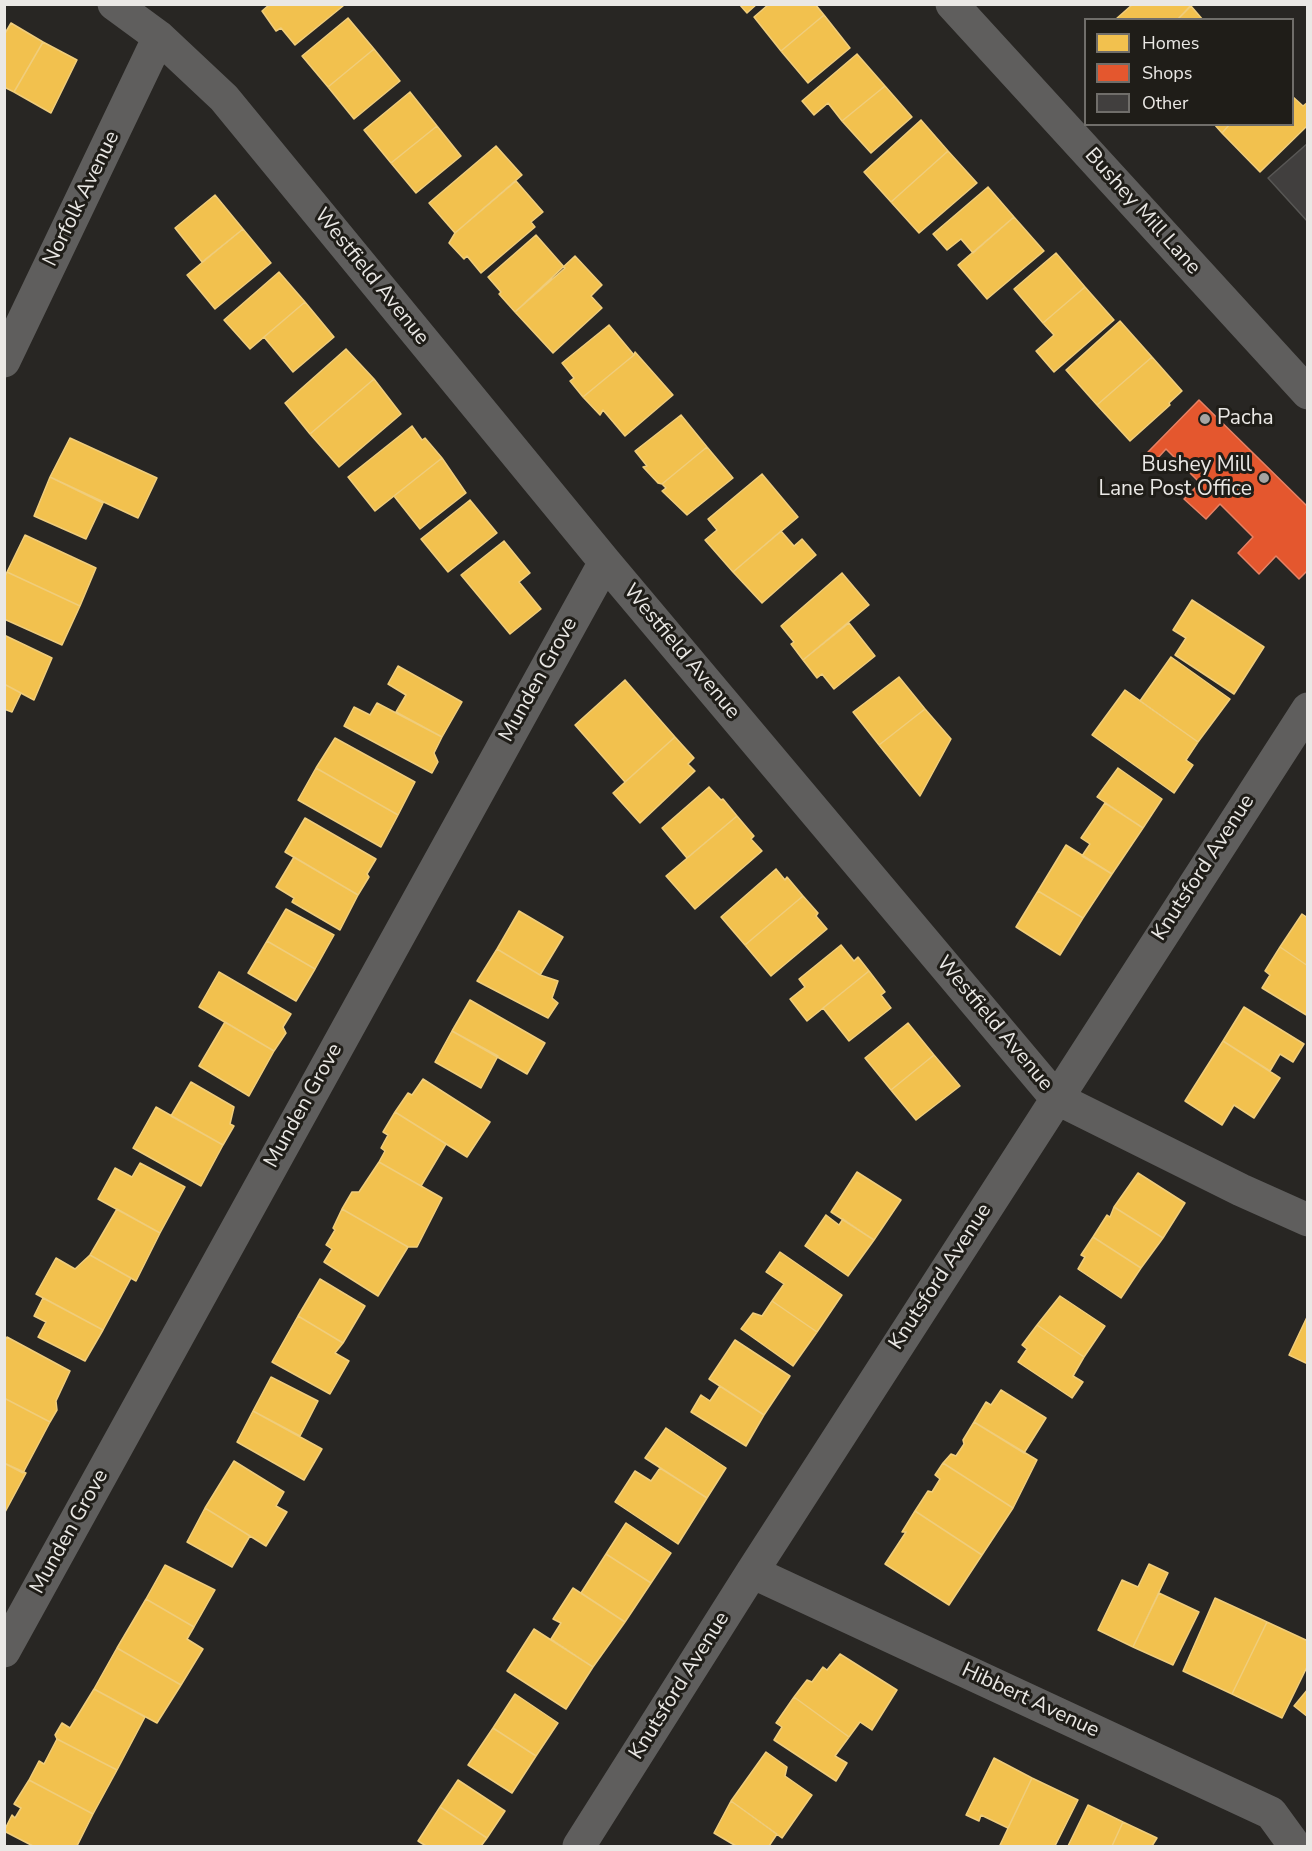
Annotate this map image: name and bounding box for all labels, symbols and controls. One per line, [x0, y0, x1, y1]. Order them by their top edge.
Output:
legend [1084, 18, 1294, 126]
text: Homes [1142, 31, 1199, 55]
text: Shops [1142, 61, 1192, 85]
text: Other [1142, 91, 1188, 115]
street label: Norfolk Avenue [38, 127, 126, 271]
street label: Bushey Mill Lane [1079, 144, 1205, 280]
street label: Westfield Avenue [308, 204, 434, 350]
place label: Pacha [1217, 406, 1274, 432]
marker: Pacha [1198, 412, 1212, 426]
place label: Bushey Mill Lane Post Office [1099, 453, 1252, 503]
marker: Bushey Mill Lane Post Office [1257, 471, 1271, 485]
street label: Westfield Avenue [617, 579, 745, 725]
street label: Munden Grove [494, 613, 584, 747]
street label: Knutsford Avenue [1147, 790, 1261, 946]
street label: Westfield Avenue [930, 951, 1058, 1097]
street label: Munden Grove [259, 1039, 349, 1173]
street label: Knutsford Avenue [884, 1199, 998, 1355]
street label: Munden Grove [25, 1465, 115, 1599]
street label: Knutsford Avenue [624, 1608, 736, 1764]
street label: Hibbert Avenue [957, 1658, 1103, 1744]

